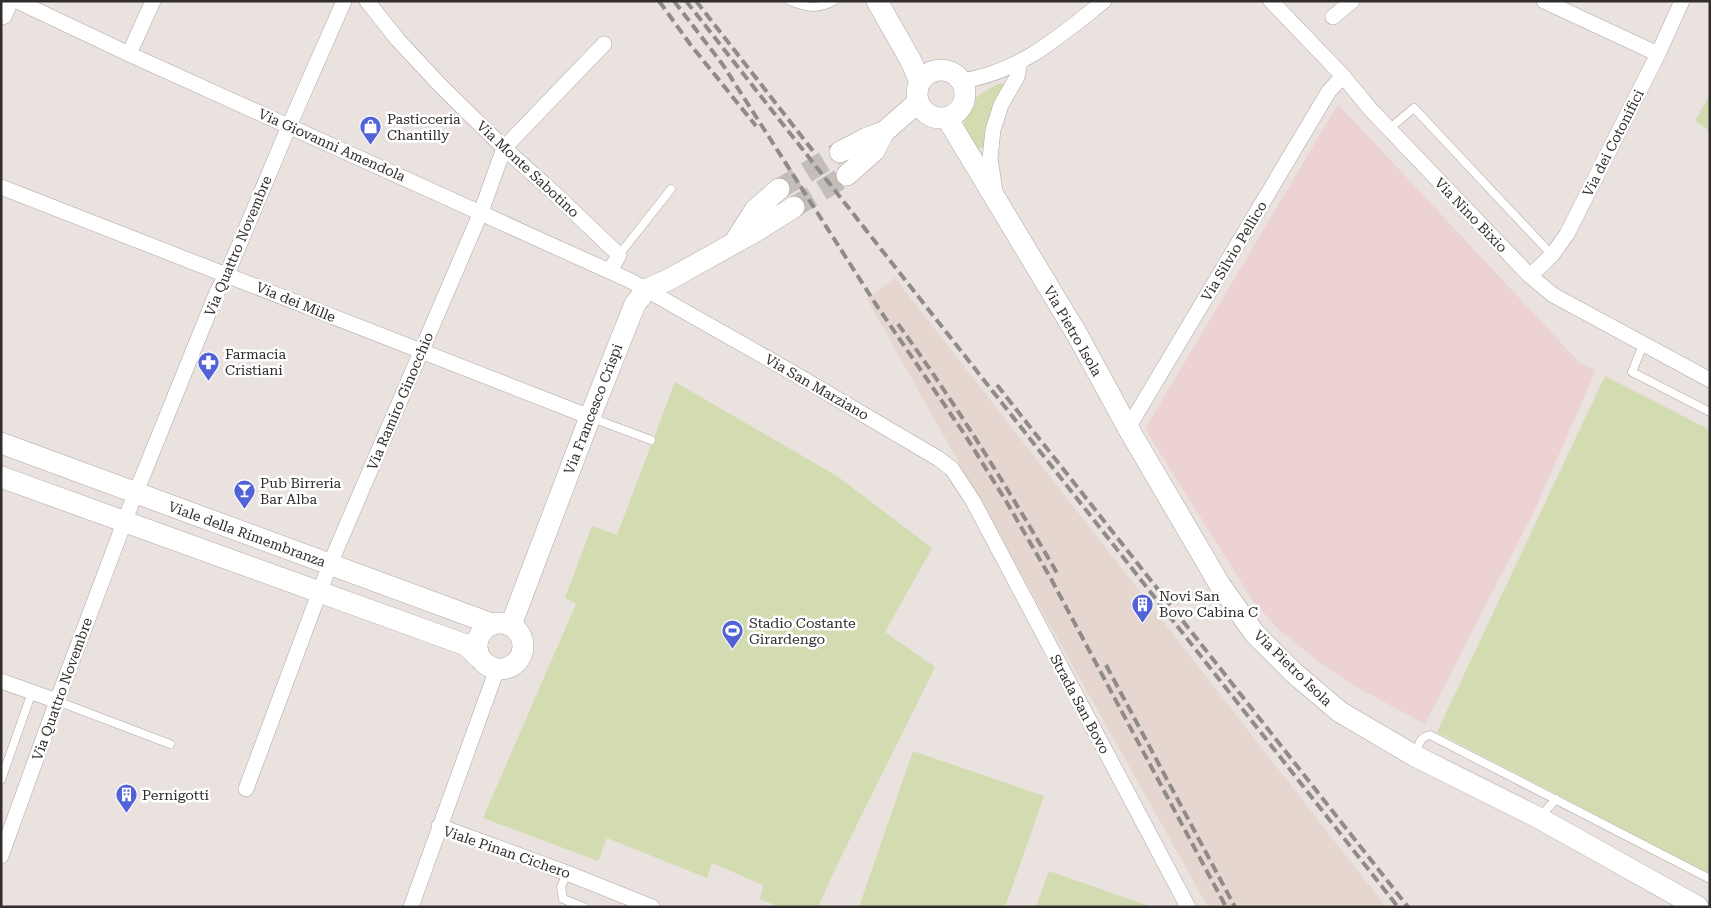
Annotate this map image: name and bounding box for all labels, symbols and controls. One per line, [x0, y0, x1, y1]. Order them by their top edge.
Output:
street label: Via dei Cotonifici [1579, 86, 1647, 199]
street label: Via Giovanni Amendola [256, 105, 408, 185]
place label: Pasticceria Chantilly [387, 111, 461, 143]
shop icon: Pasticceria Chantilly [359, 115, 383, 146]
street label: Via Monte Sabotino [474, 118, 582, 220]
street label: Via Quattro Novembre [201, 173, 275, 319]
street label: Via Nino Bixio [1431, 174, 1511, 256]
street label: Via Silvio Pellico [1198, 198, 1270, 304]
street label: Via dei Mille [254, 279, 338, 325]
street label: Via Pietro Isola [1041, 283, 1106, 379]
street label: Via Ramiro Ginocchio [364, 330, 436, 472]
street label: Via Francesco Crispi [561, 341, 625, 477]
place label: Farmacia Cristiani [225, 346, 287, 378]
pharmacy icon: Farmacia Cristiani [197, 350, 221, 381]
street label: Via San Marziano [762, 351, 872, 423]
place label: Pub Birreria Bar Alba [260, 475, 342, 507]
bar icon: Pub Birreria Bar Alba [232, 479, 256, 510]
street label: Viale della Rimembranza [166, 498, 328, 570]
place label: Novi San Bovo Cabina C [1159, 588, 1258, 620]
building icon: Novi San Bovo Cabina C [1131, 592, 1155, 623]
street label: Via Quattro Novembre [29, 615, 95, 763]
place label: Stadio Costante Girardengo [749, 615, 856, 647]
sports icon: Stadio Costante Girardengo [721, 619, 745, 650]
street label: Via Pietro Isola [1251, 627, 1335, 709]
street label: Strada San Bovo [1047, 652, 1113, 756]
building icon: Pernigotti [114, 783, 138, 814]
place label: Pernigotti [142, 787, 209, 803]
street label: Viale Pinan Cichero [441, 823, 573, 881]

